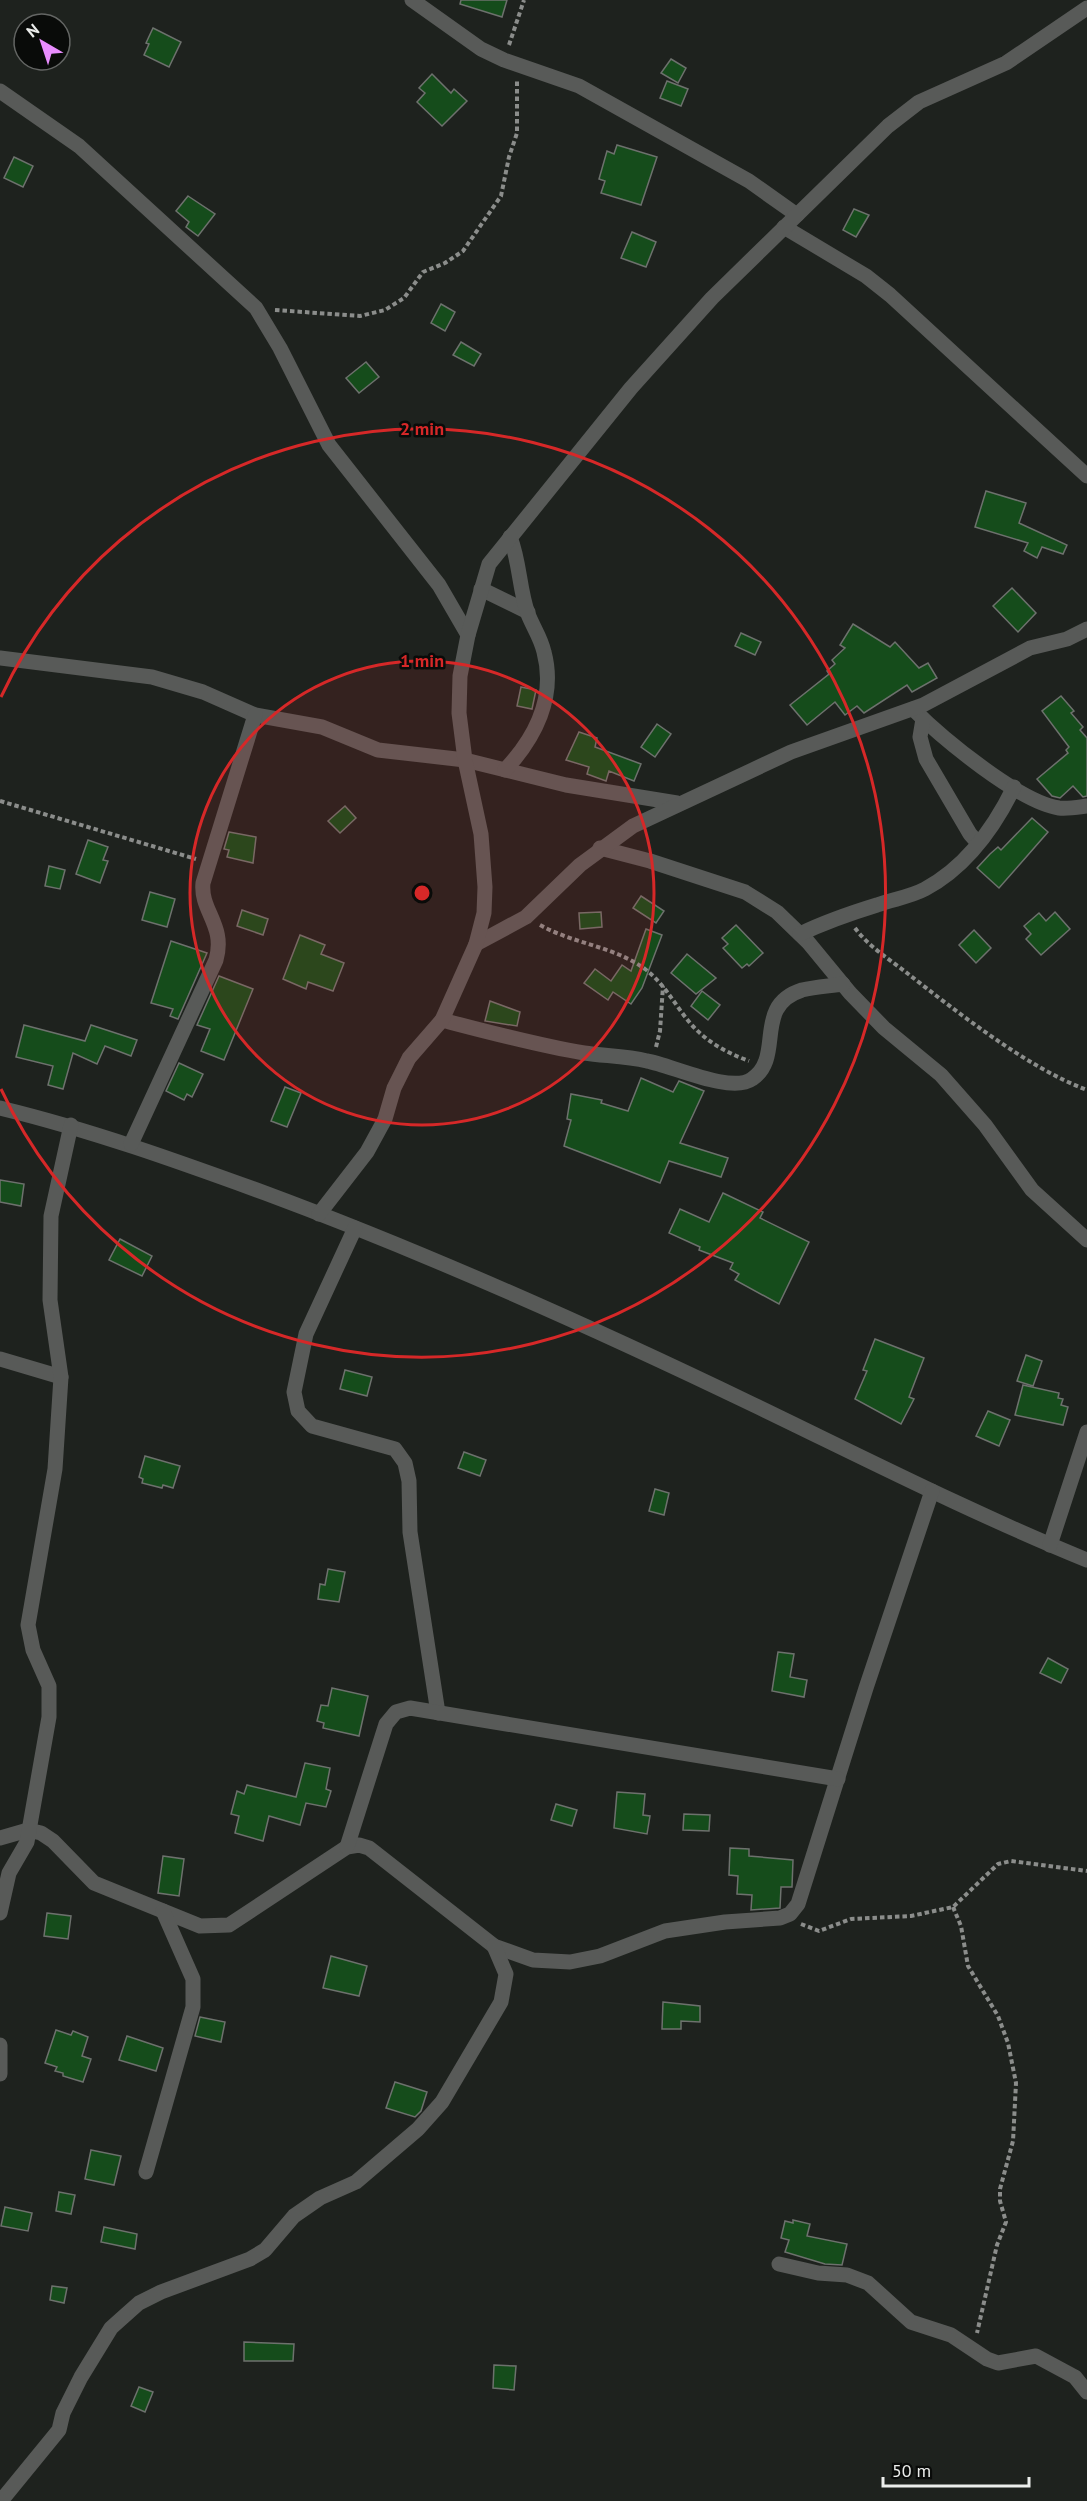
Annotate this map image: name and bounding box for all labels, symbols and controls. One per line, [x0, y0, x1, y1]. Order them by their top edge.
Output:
north arrow [12, 12, 72, 72]
text: N [22, 19, 43, 41]
text: 2 min [400, 417, 444, 440]
text: 1 min [400, 649, 444, 672]
centre of rings [412, 883, 432, 903]
scale bar [883, 2450, 1028, 2488]
text: 50 m [892, 2459, 931, 2482]

